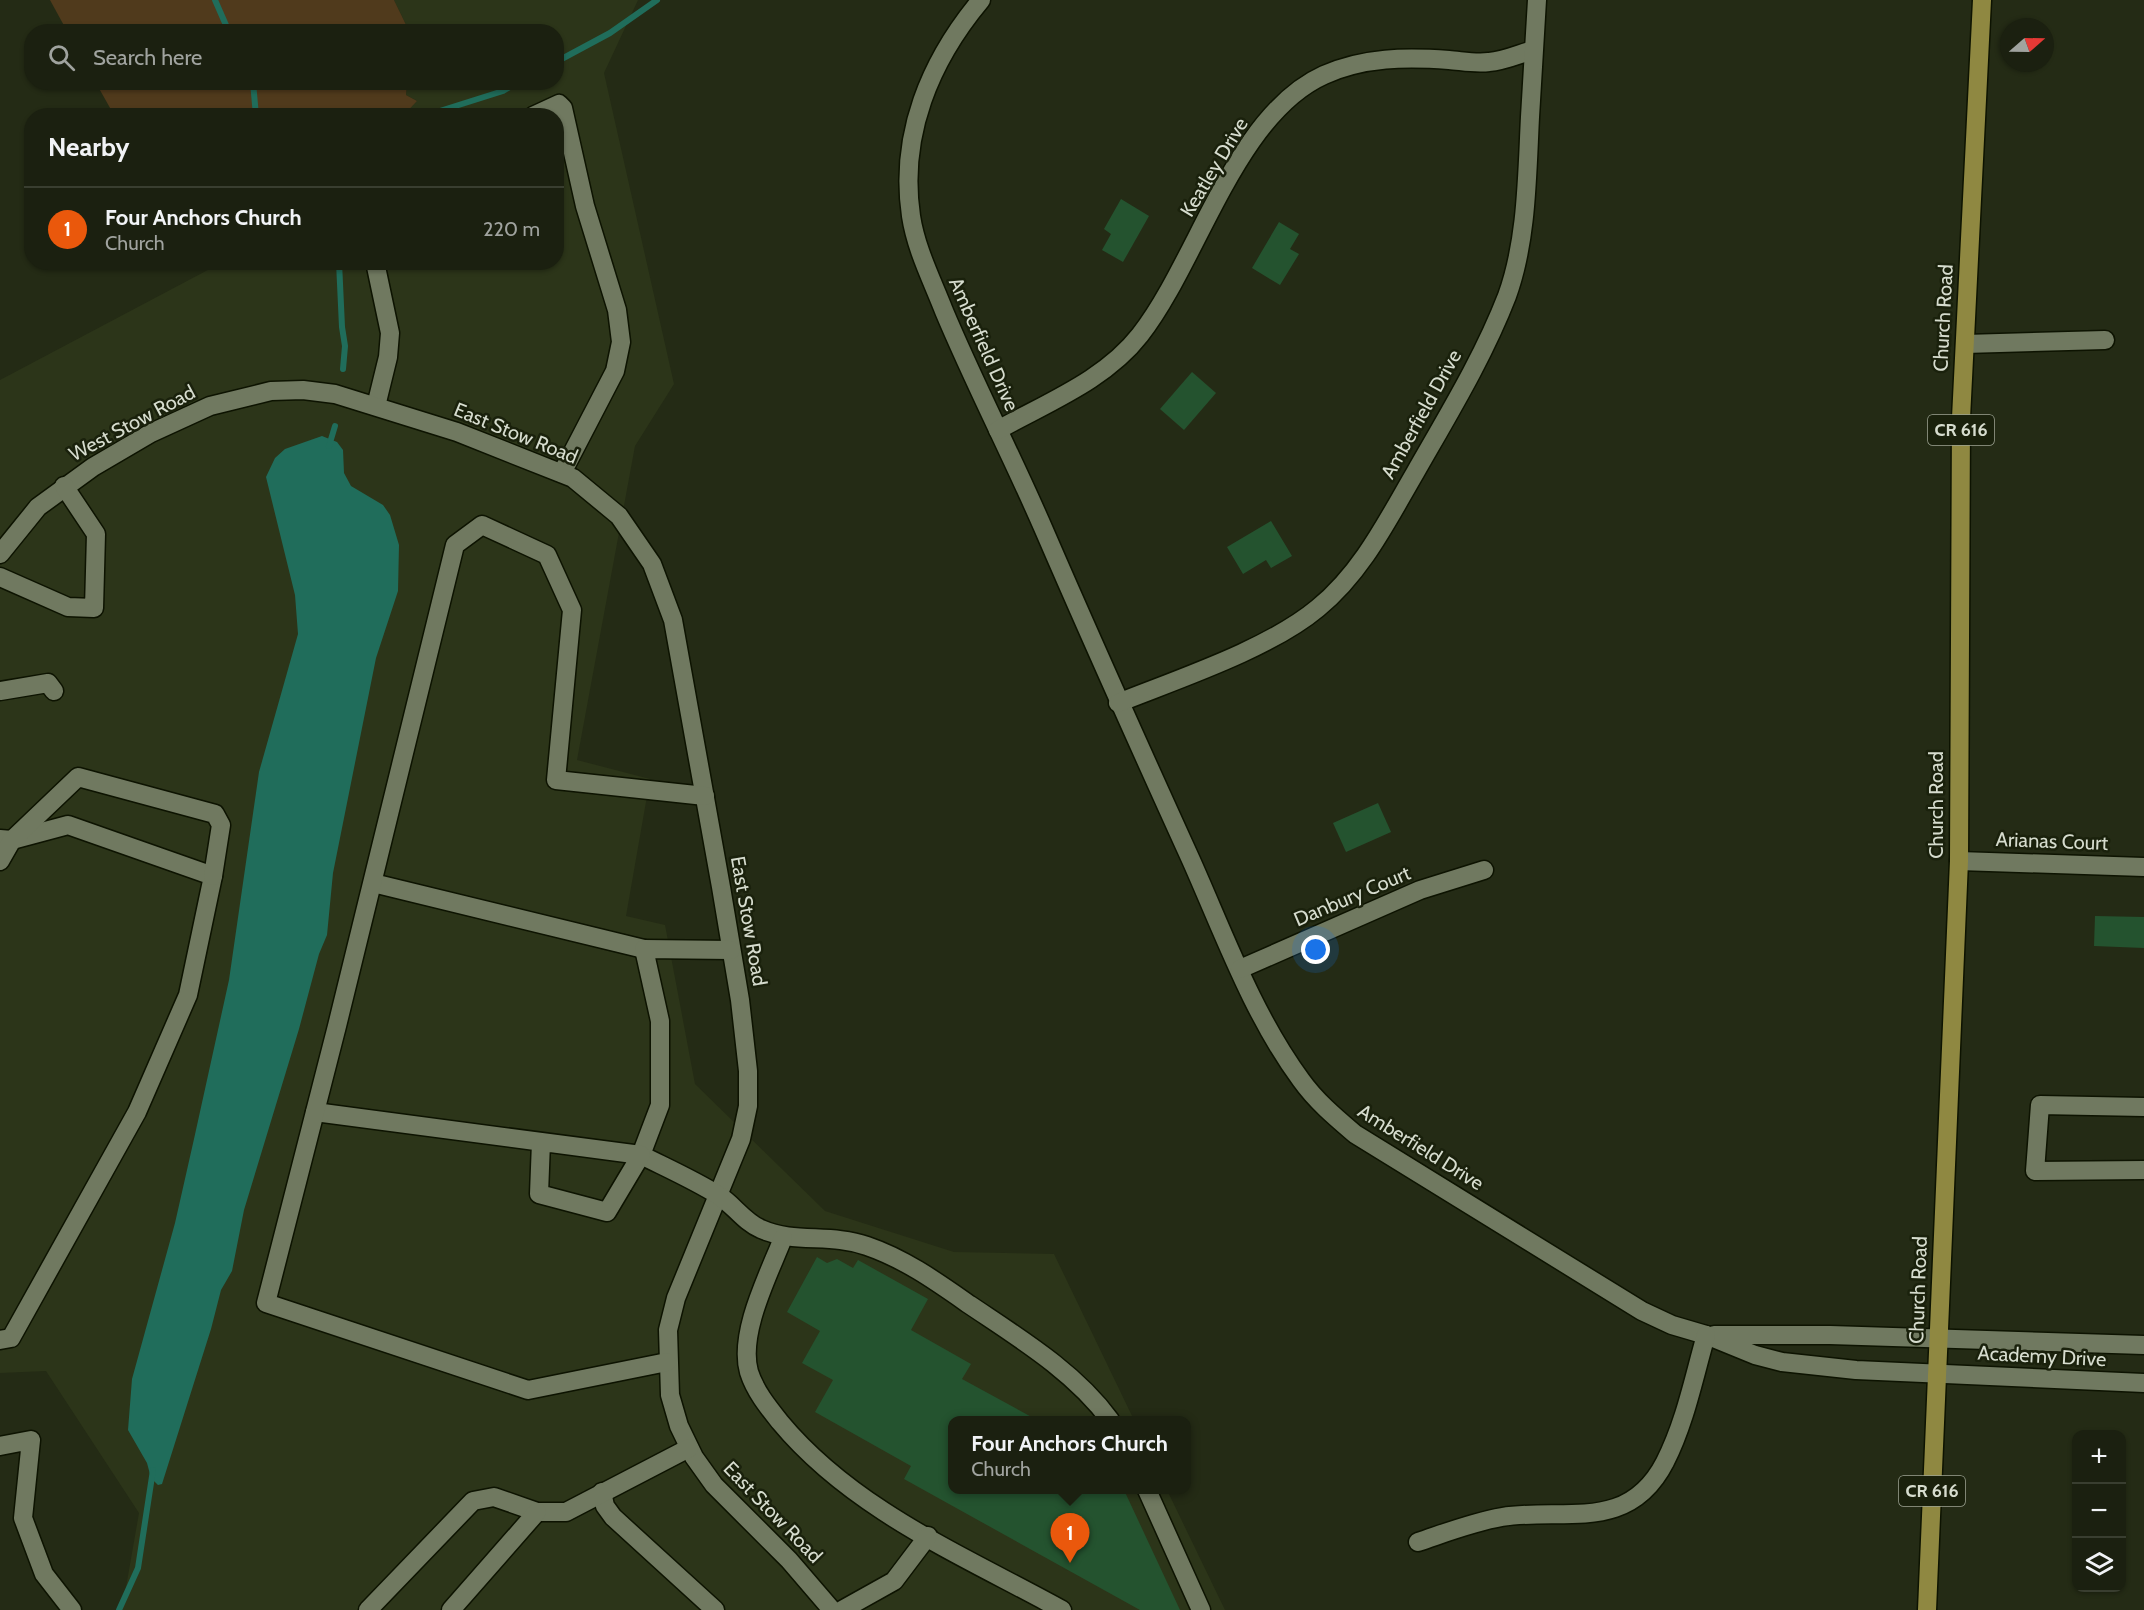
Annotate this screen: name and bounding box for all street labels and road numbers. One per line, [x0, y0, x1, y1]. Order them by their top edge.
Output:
street label: Keatley Drive [1175, 113, 1253, 221]
street label: Church Road [1928, 264, 1958, 372]
street label: Amberfield Drive [944, 273, 1024, 415]
street label: Amberfield Drive [1376, 345, 1466, 483]
street label: West Stow Road [65, 380, 199, 466]
street label: East Stow Road [451, 397, 581, 469]
road number: CR 616 [1928, 415, 1994, 445]
street label: Church Road [1924, 751, 1948, 859]
street label: Arianas Court [1995, 827, 2109, 855]
street label: East Stow Road [726, 854, 772, 988]
street label: Danbury Court [1290, 861, 1414, 931]
street label: Amberfield Drive [1354, 1099, 1488, 1195]
street label: Church Road [1904, 1236, 1932, 1344]
street label: Academy Drive [1977, 1341, 2107, 1371]
street label: East Stow Road [719, 1456, 827, 1568]
road number: CR 616 [1899, 1476, 1965, 1506]

